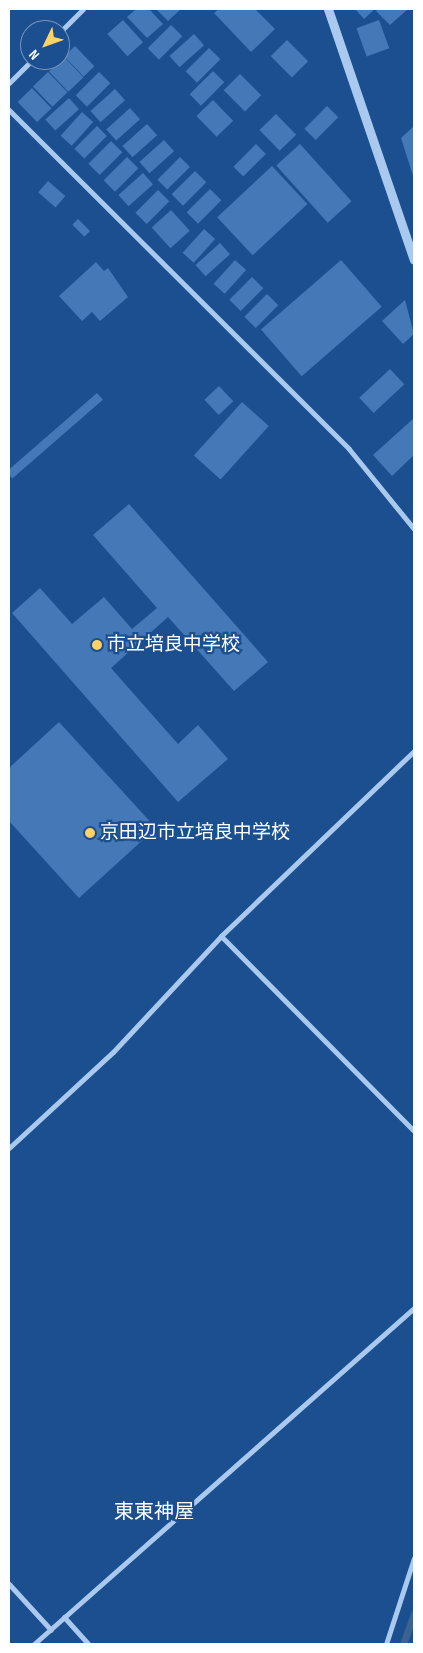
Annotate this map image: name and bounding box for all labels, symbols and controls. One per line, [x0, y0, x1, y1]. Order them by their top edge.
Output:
north arrow [20, 20, 70, 70]
text: N [25, 46, 43, 63]
place label: 市立培良中学校 [107, 634, 240, 656]
marker: 市立培良中学校 [91, 639, 103, 651]
place label: 京田辺市立培良中学校 [100, 822, 290, 844]
marker: 京田辺市立培良中学校 [84, 827, 96, 839]
district label: 東東神屋 [114, 1500, 194, 1524]

